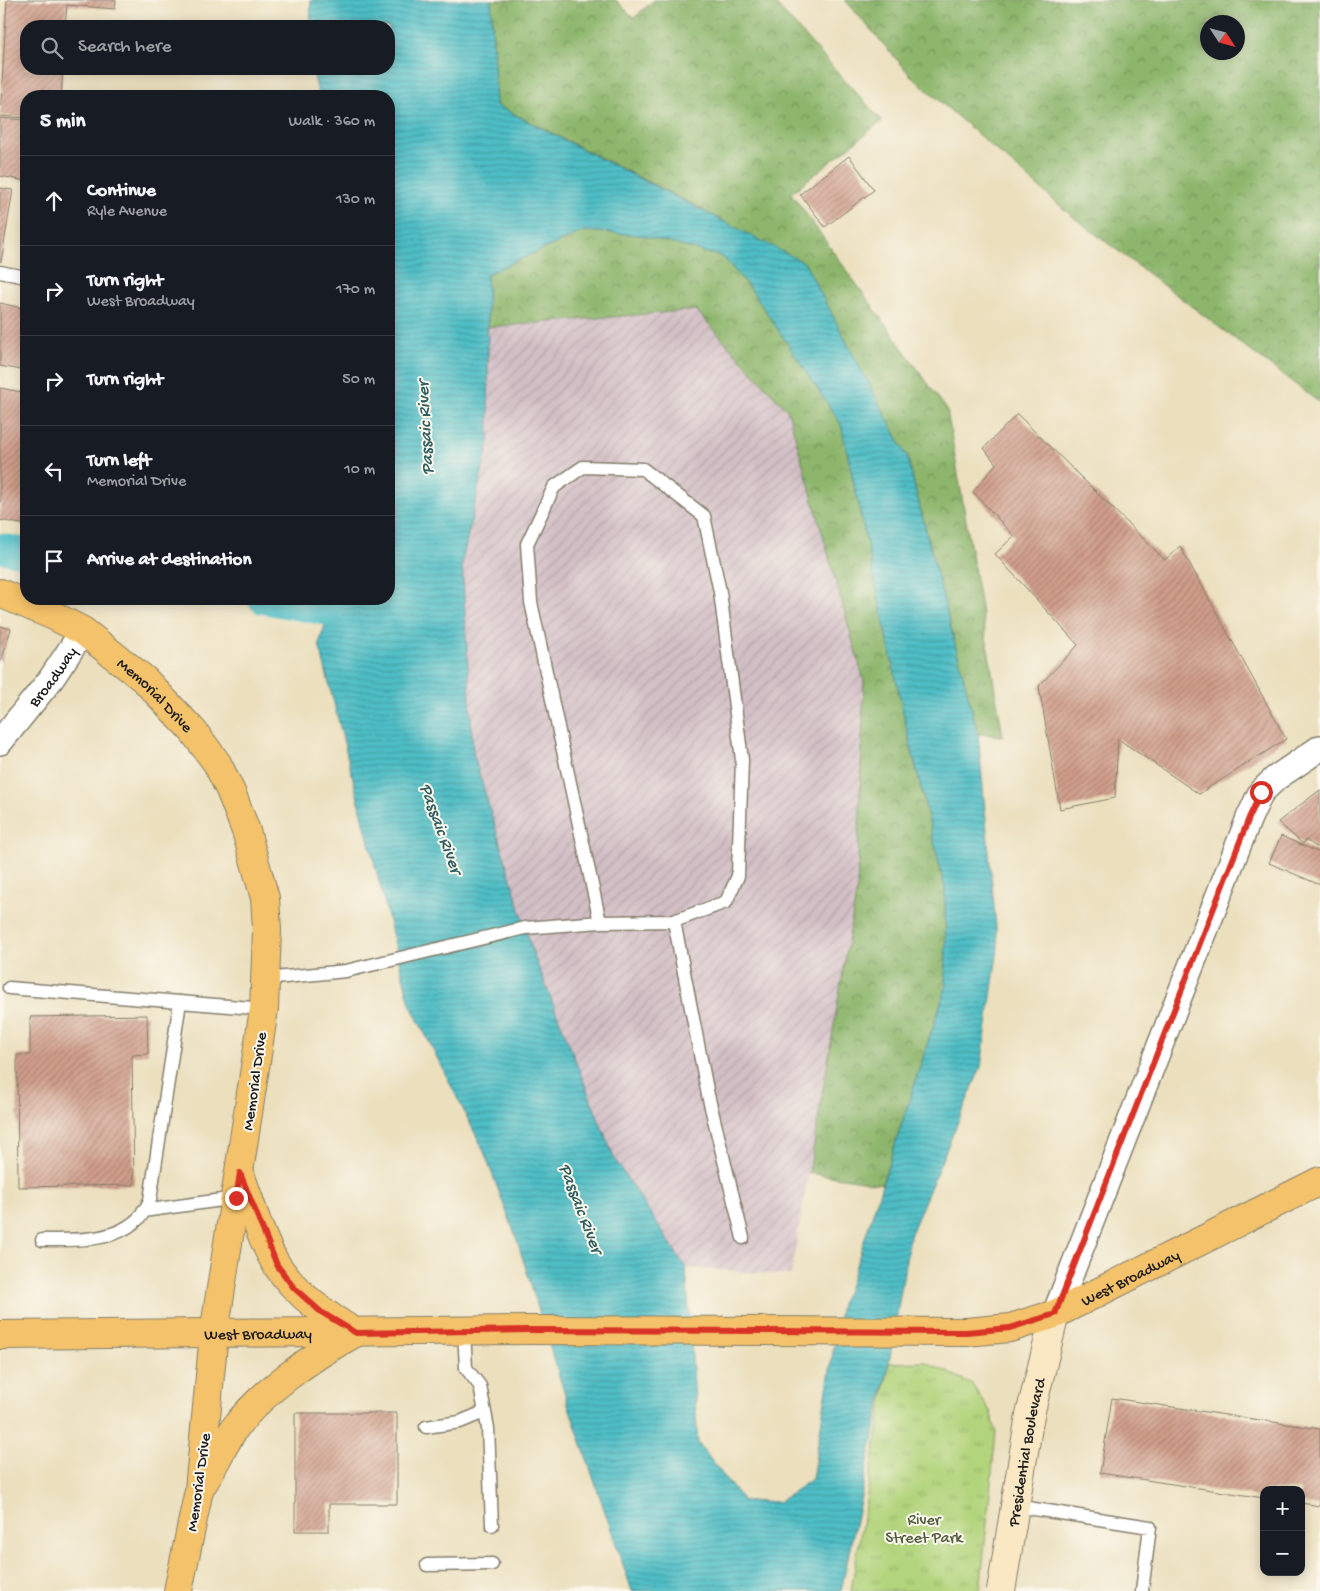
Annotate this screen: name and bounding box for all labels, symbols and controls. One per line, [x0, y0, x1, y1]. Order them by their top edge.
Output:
north arrow [1200, 15, 1245, 60]
search box [20, 20, 395, 75]
icon: search [38, 34, 66, 62]
text: Search here [78, 36, 172, 59]
text: 5 min [40, 110, 85, 135]
text: Walk · 360 m [289, 113, 375, 132]
text: Continue [87, 180, 156, 203]
icon: ahead [40, 187, 68, 215]
text: 130 m [336, 191, 375, 210]
text: Ryle Avenue [87, 203, 167, 222]
text: Turn right [87, 270, 163, 293]
icon: right [40, 277, 68, 305]
text: 170 m [336, 281, 375, 300]
text: West Broadway [87, 293, 195, 312]
icon: right [40, 367, 68, 395]
text: Turn right [87, 369, 163, 392]
text: 50 m [342, 371, 375, 390]
water label: Passaic River [413, 377, 439, 476]
text: Turn left [87, 450, 151, 473]
icon: left [40, 457, 68, 485]
text: 10 m [344, 461, 375, 480]
text: Memorial Drive [87, 473, 186, 492]
icon: arrive [40, 547, 68, 575]
text: Arrive at destination [87, 549, 251, 572]
street label: Broadway [26, 644, 83, 713]
street label: Memorial Drive [112, 655, 196, 738]
water label: Passaic River [414, 781, 467, 880]
route start [1250, 781, 1273, 804]
street label: Memorial Drive [240, 1030, 273, 1132]
water label: Passaic River [553, 1161, 608, 1260]
route end [225, 1187, 248, 1210]
street label: West Broadway [1079, 1247, 1184, 1312]
street label: West Broadway [204, 1326, 312, 1346]
street label: Presidential Boulevard [1006, 1375, 1052, 1529]
street label: Memorial Drive [184, 1431, 217, 1533]
map controls [1260, 1486, 1305, 1576]
button: + [1260, 1486, 1305, 1531]
park label: River Street Park [886, 1512, 964, 1549]
button: − [1260, 1531, 1305, 1576]

